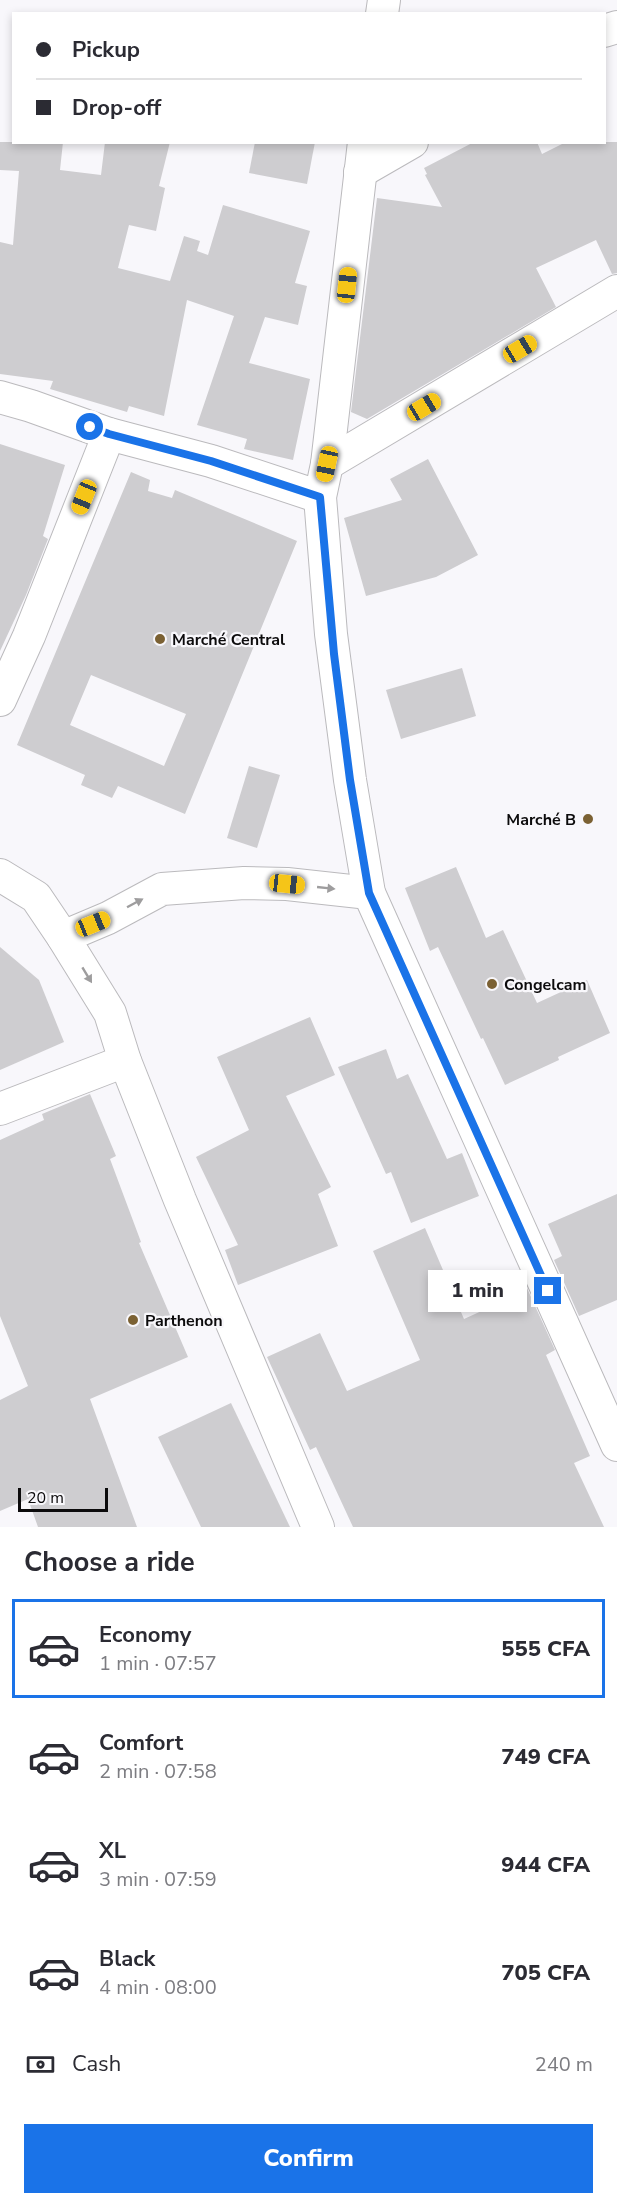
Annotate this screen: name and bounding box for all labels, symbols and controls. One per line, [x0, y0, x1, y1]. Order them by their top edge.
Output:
text: Pickup [72, 35, 140, 65]
text: Drop-off [72, 93, 161, 123]
car [336, 266, 358, 304]
car [500, 332, 540, 366]
car [404, 390, 444, 424]
route start [76, 413, 103, 440]
car [314, 445, 340, 483]
car [69, 477, 99, 517]
place label: Marché Central [172, 629, 285, 651]
marker: Marché Central [153, 632, 167, 646]
place label: Marché B [506, 809, 576, 831]
marker: Marché B [581, 812, 595, 826]
car [268, 873, 306, 895]
one-way arrow [317, 884, 336, 893]
one-way arrow [127, 898, 144, 908]
car [73, 909, 113, 939]
one-way arrow [81, 967, 92, 983]
place label: Congelcam [504, 974, 587, 996]
marker: Congelcam [485, 977, 499, 991]
callout: 1 min [428, 1270, 527, 1312]
text: 1 min [451, 1277, 504, 1304]
route end [534, 1277, 561, 1304]
place label: Parthenon [145, 1310, 223, 1332]
marker: Parthenon [126, 1313, 140, 1327]
scale bar [18, 1485, 108, 1512]
text: 20 m [27, 1487, 64, 1509]
text: Choose a ride [24, 1544, 195, 1581]
text: Economy [99, 1620, 191, 1650]
icon: car [27, 1622, 81, 1676]
text: 555 CFA [501, 1634, 590, 1664]
text: 1 min · 07:57 [99, 1650, 217, 1677]
text: Comfort [99, 1728, 183, 1758]
icon: car [27, 1730, 81, 1784]
text: 749 CFA [501, 1742, 590, 1772]
text: 2 min · 07:58 [99, 1758, 217, 1785]
text: XL [99, 1836, 126, 1866]
icon: car [27, 1838, 81, 1892]
text: 944 CFA [501, 1850, 590, 1880]
text: 3 min · 07:59 [99, 1866, 217, 1893]
text: Black [99, 1944, 155, 1974]
icon: car [27, 1946, 81, 2000]
text: 705 CFA [501, 1958, 590, 1988]
text: 4 min · 08:00 [99, 1974, 217, 2001]
icon: cash [24, 2048, 57, 2081]
text: Cash [72, 2049, 121, 2079]
text: 240 m [535, 2051, 593, 2078]
button: Confirm [24, 2124, 593, 2193]

